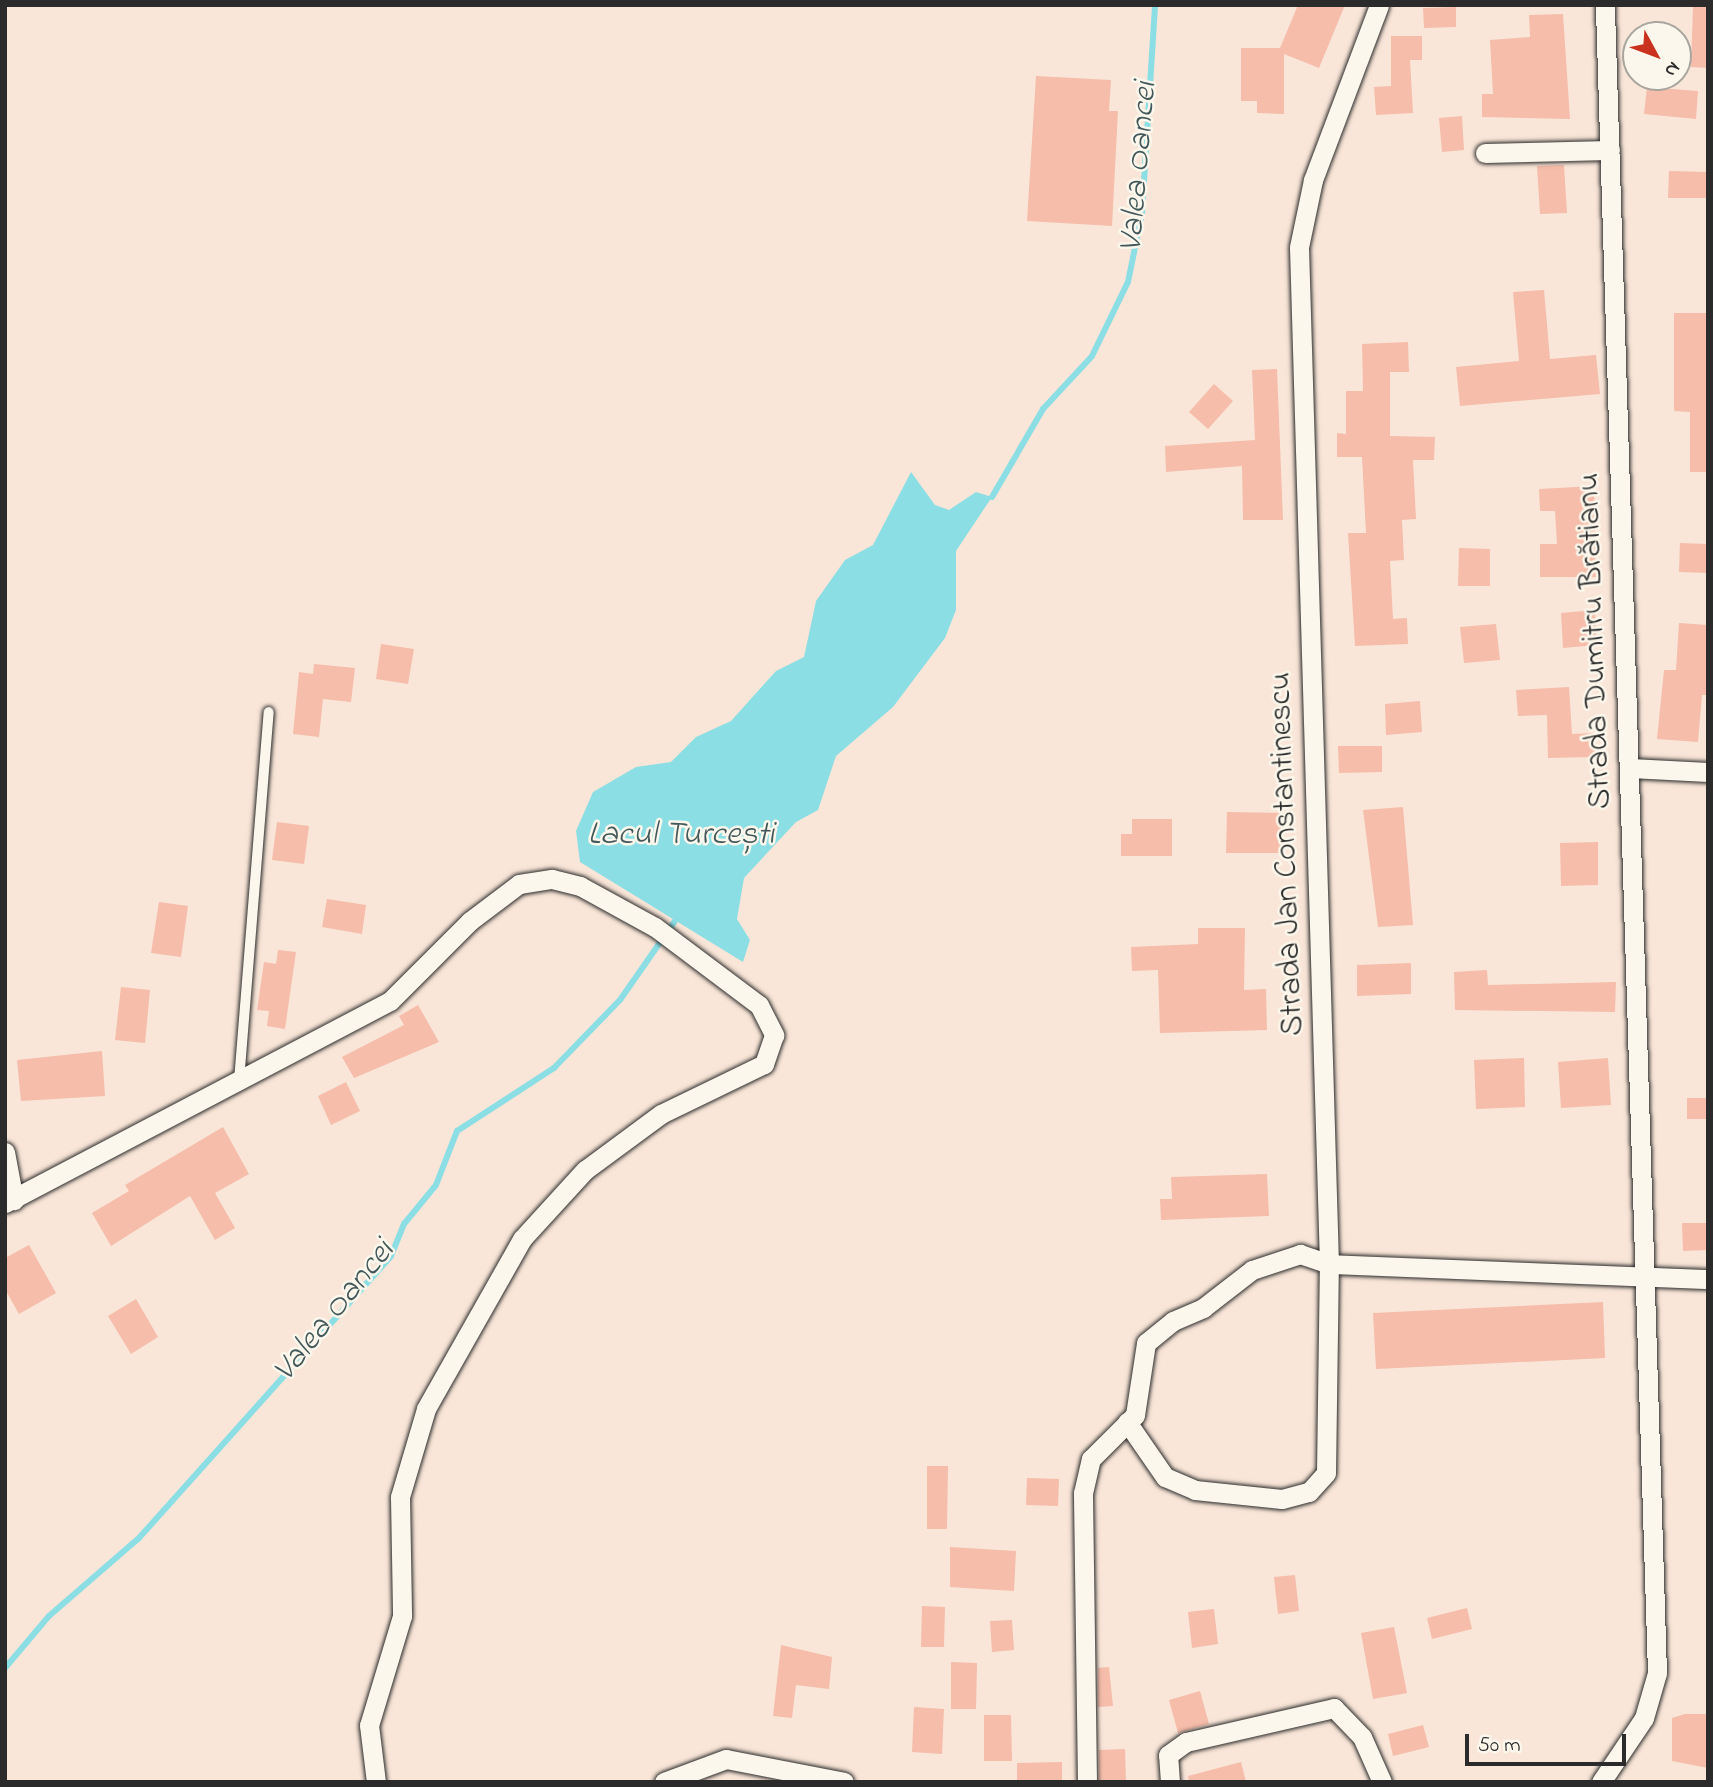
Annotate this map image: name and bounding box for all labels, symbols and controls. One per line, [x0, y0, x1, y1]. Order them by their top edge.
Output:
north arrow [1622, 21, 1692, 91]
text: N [1657, 55, 1686, 82]
water label: Valea Oancei [1113, 80, 1167, 254]
street label: Strada Dumitru Brătianu [1571, 472, 1621, 810]
street label: Strada Jan Constantinescu [1262, 672, 1314, 1036]
water label: Lacul Turcești [588, 816, 774, 856]
water label: Valea Oancei [266, 1233, 404, 1391]
scale bar [1468, 1720, 1629, 1764]
text: 50 m [1478, 1731, 1521, 1761]

